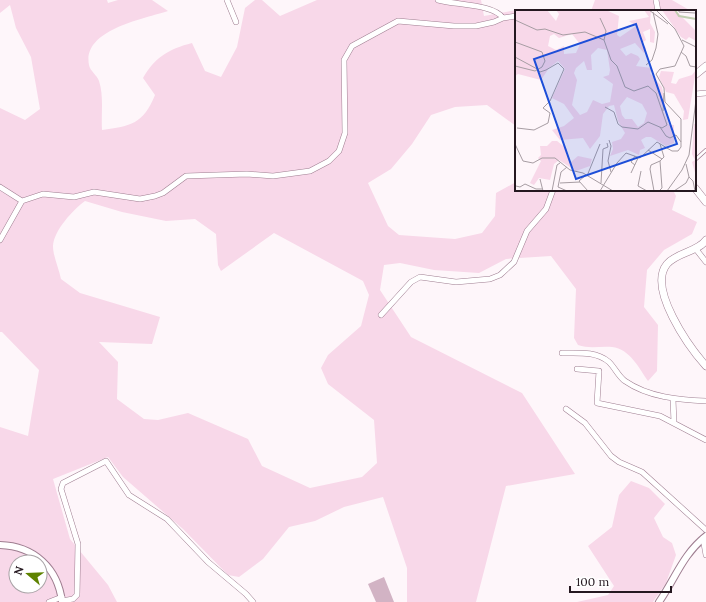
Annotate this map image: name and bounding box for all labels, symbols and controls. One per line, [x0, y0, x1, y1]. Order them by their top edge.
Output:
inset map [515, 10, 696, 191]
north arrow [8, 554, 48, 594]
text: N [11, 564, 27, 577]
scale bar [570, 568, 671, 594]
text: 100 m [576, 574, 609, 589]

